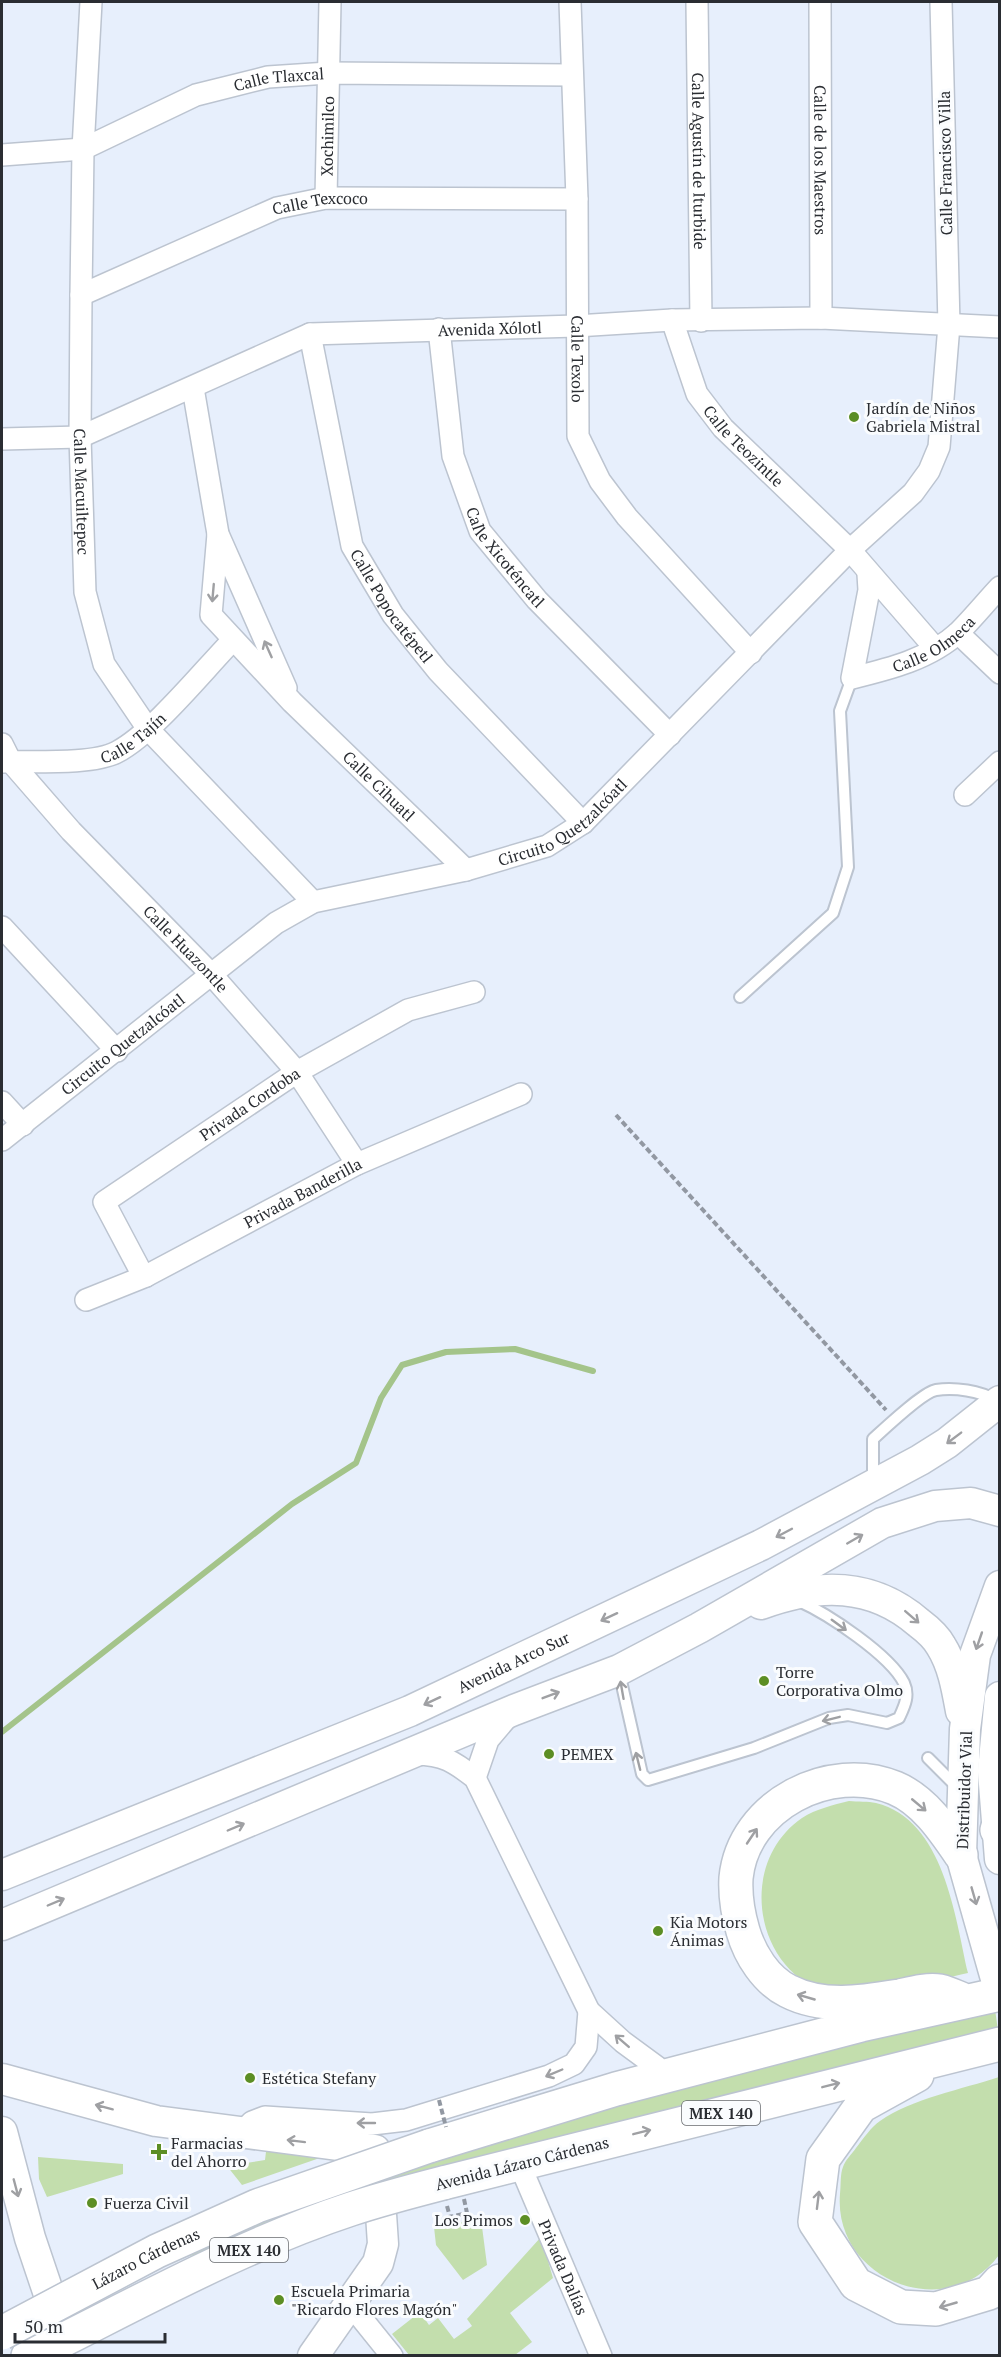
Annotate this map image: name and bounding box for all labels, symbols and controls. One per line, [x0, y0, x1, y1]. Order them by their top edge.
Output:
street label: Calle Tlaxcal [231, 62, 325, 96]
street label: Calle Agustín de Iturbide [687, 72, 711, 250]
street label: Calle de los Maestros [809, 85, 832, 235]
street label: Calle Francisco Villa [933, 91, 957, 235]
street label: Xochimilco [315, 96, 339, 176]
street label: Calle Texcoco [270, 187, 368, 220]
street label: Calle Texolo [566, 315, 589, 403]
street label: Avenida Xólotl [438, 316, 542, 341]
place label: Jardín de Niños Gabriela Mistral [866, 397, 980, 437]
street label: Calle Teozintle [698, 400, 789, 492]
marker: Jardín de Niños Gabriela Mistral [847, 410, 861, 424]
street label: Calle Macuiltepec [69, 428, 95, 556]
street label: Calle Xicoténcatl [461, 504, 550, 613]
street label: Calle Popocatépetl [345, 545, 438, 667]
one-way arrow [207, 582, 218, 602]
street label: Calle Olmeca [889, 611, 980, 678]
one-way arrow [262, 640, 273, 658]
street label: Calle Tajín [98, 707, 171, 768]
street label: Calle Cihuatl [338, 746, 420, 826]
street label: Circuito Quetzalcóatl [495, 773, 632, 871]
street label: Calle Huazontle [138, 900, 233, 997]
street label: Circuito Quetzalcóatl [56, 988, 189, 1100]
street label: Privada Cordoba [195, 1062, 304, 1146]
street label: Privada Banderilla [240, 1152, 366, 1233]
one-way arrow [947, 1431, 963, 1444]
one-way arrow [776, 1528, 794, 1539]
one-way arrow [845, 1533, 863, 1544]
one-way arrow [904, 1610, 919, 1624]
one-way arrow [600, 1612, 618, 1624]
one-way arrow [830, 1619, 846, 1631]
street label: Avenida Arco Sur [454, 1626, 574, 1698]
one-way arrow [973, 1631, 984, 1650]
place label: Torre Corporativa Olmo [776, 1661, 903, 1701]
marker: Torre Corporativa Olmo [757, 1674, 771, 1688]
one-way arrow [616, 1681, 627, 1701]
one-way arrow [541, 1689, 560, 1700]
one-way arrow [424, 1695, 442, 1707]
one-way arrow [822, 1713, 841, 1725]
street label: Distribuidor Vial [951, 1730, 977, 1850]
place label: PEMEX [561, 1743, 614, 1765]
marker: PEMEX [542, 1747, 556, 1761]
one-way arrow [632, 1752, 644, 1771]
one-way arrow [911, 1799, 927, 1812]
one-way arrow [226, 1821, 244, 1832]
one-way arrow [746, 1828, 758, 1845]
one-way arrow [968, 1886, 980, 1905]
one-way arrow [46, 1896, 64, 1907]
place label: Kia Motors Ánimas [670, 1911, 748, 1951]
marker: Kia Motors Ánimas [651, 1924, 665, 1938]
one-way arrow [797, 1991, 816, 2002]
one-way arrow [614, 2034, 629, 2048]
place label: Estética Stefany [262, 2067, 377, 2089]
one-way arrow [545, 2068, 563, 2079]
marker: Estética Stefany [243, 2071, 257, 2085]
one-way arrow [822, 2078, 841, 2090]
one-way arrow [95, 2101, 114, 2112]
road number: MEX 140 [682, 2101, 760, 2125]
one-way arrow [357, 2117, 377, 2129]
one-way arrow [632, 2126, 651, 2138]
street label: Avenida Lázaro Cárdenas [433, 2131, 611, 2195]
place label: Farmacias del Ahorro [171, 2132, 247, 2172]
one-way arrow [286, 2135, 306, 2146]
marker: Farmacias del Ahorro [152, 2145, 166, 2159]
one-way arrow [11, 2179, 23, 2198]
one-way arrow [813, 2190, 824, 2210]
place label: Fuerza Civil [104, 2192, 189, 2214]
marker: Fuerza Civil [85, 2196, 99, 2210]
place label: Los Primos [434, 2209, 513, 2231]
marker: Los Primos [518, 2213, 532, 2227]
street label: Privada Dalías [533, 2216, 593, 2318]
street label: Lázaro Cárdenas [88, 2222, 203, 2295]
road number: MEX 140 [210, 2238, 288, 2262]
place label: Escuela Primaria "Ricardo Flores Magón" [291, 2280, 458, 2320]
marker: Escuela Primaria "Ricardo Flores Magón" [272, 2293, 286, 2307]
one-way arrow [939, 2300, 958, 2311]
scale bar [15, 2306, 165, 2344]
text: 50 m [24, 2314, 64, 2338]

